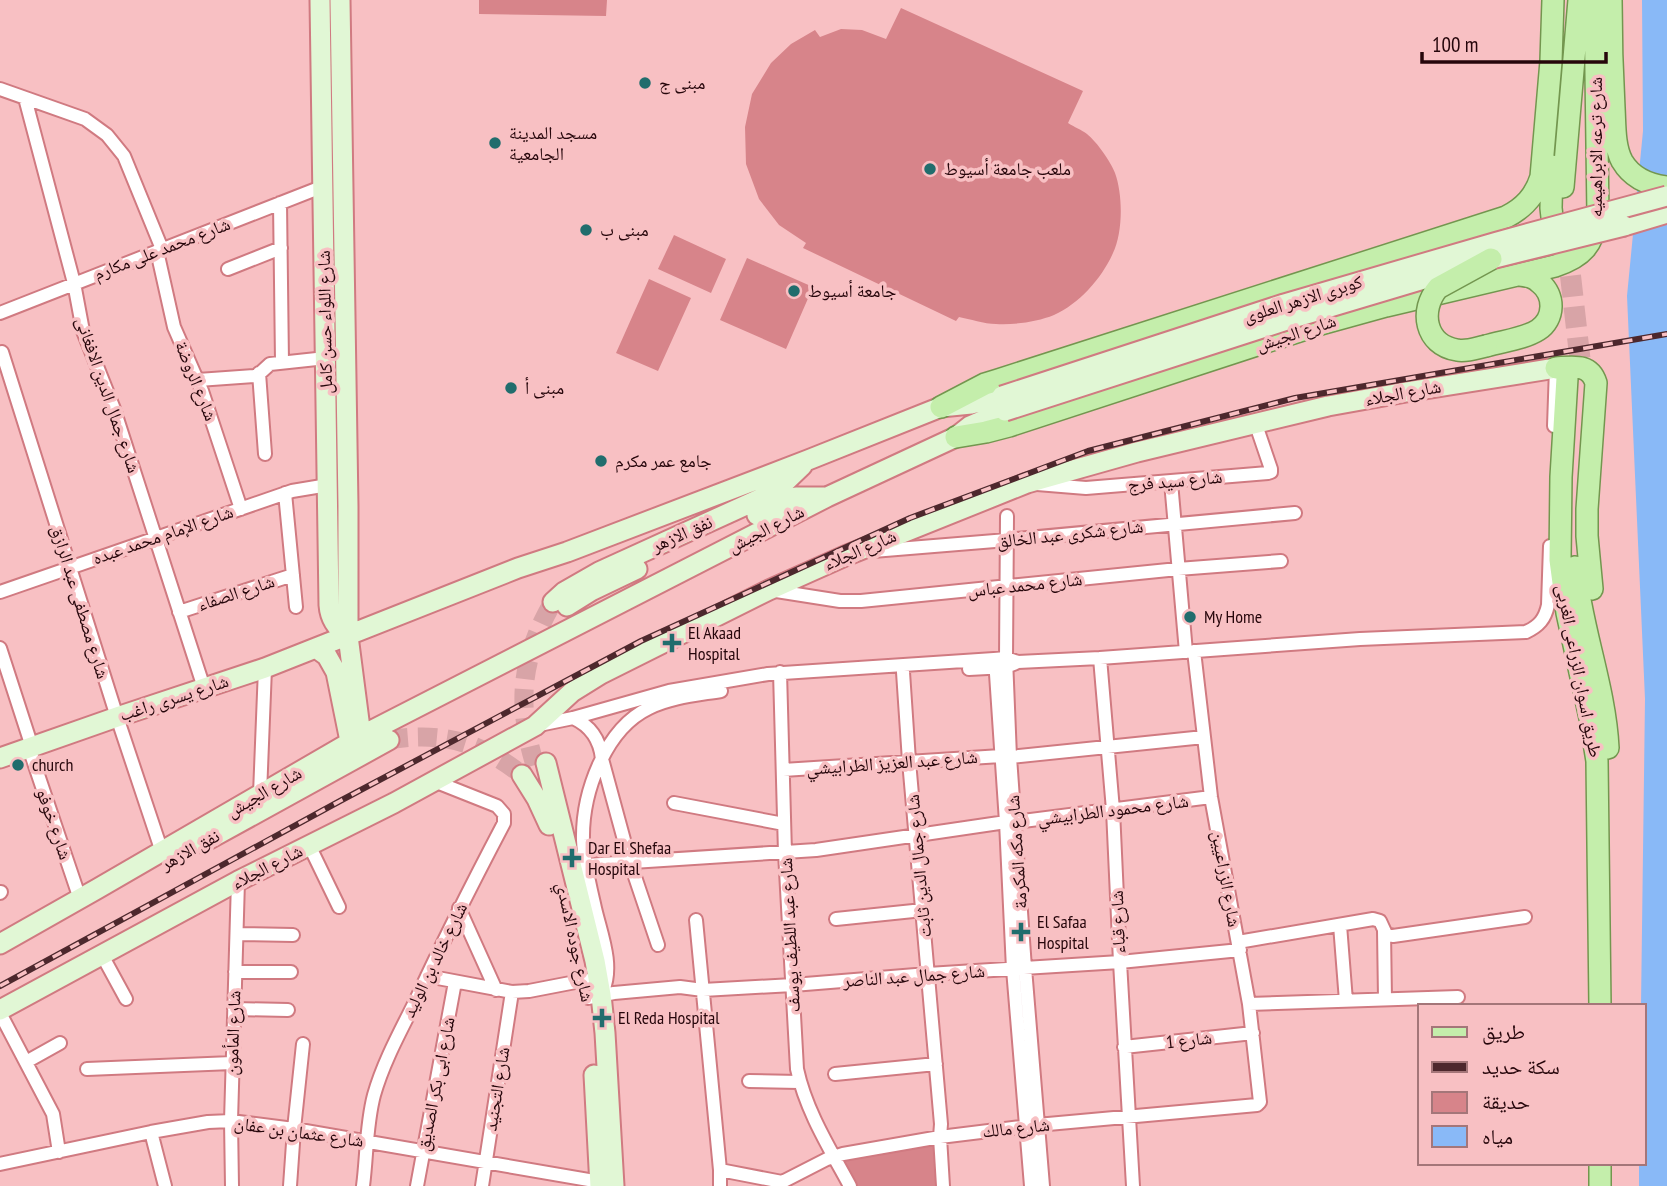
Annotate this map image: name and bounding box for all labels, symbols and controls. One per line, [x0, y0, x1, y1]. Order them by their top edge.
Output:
scale bar [1422, 21, 1606, 65]
text: 100 m [1432, 31, 1478, 58]
place label: مبنى ج [659, 71, 705, 95]
marker: مبنى ج [637, 75, 653, 91]
street label: شارع ترعه الابراهيميه [1584, 77, 1607, 217]
place label: مسجد المدينة الجامعية [509, 121, 597, 165]
marker: مسجد المدينة الجامعية [487, 135, 503, 151]
place label: ملعب جامعة أسيوط [944, 157, 1071, 180]
marker: ملعب جامعة أسيوط [922, 161, 938, 177]
street label: شارع محمد على مكارم [90, 212, 234, 286]
place label: مبنى ب [600, 218, 649, 241]
marker: مبنى ب [578, 222, 594, 238]
street label: شارع اللواء حسن كامل [312, 250, 337, 394]
street label: كوبرى الازهر العلوى [1241, 269, 1366, 328]
place label: جامعة أسيوط [808, 279, 897, 302]
marker: جامعة أسيوط [786, 283, 802, 299]
street label: شارع الجيش [1253, 309, 1339, 356]
street label: شارع جمال الدين الافغانى [71, 314, 146, 476]
street label: شارع الروضة [170, 338, 223, 424]
street label: شارع الجلاء [1363, 374, 1443, 411]
place label: مبنى أ [525, 376, 564, 399]
marker: مبنى أ [503, 380, 519, 396]
place label: جامع عمر مكرم [615, 449, 712, 473]
marker: جامع عمر مكرم [593, 453, 609, 469]
street label: شارع سيد فرج [1127, 465, 1223, 497]
street label: شارع الجيش [724, 499, 808, 558]
street label: شارع الإمام محمد عبده [89, 500, 237, 570]
street label: نفق الازهر [647, 510, 716, 558]
street label: شارع شكرى عبد الخالق [996, 514, 1144, 553]
street label: شارع مصطفى عبد الرازق [46, 522, 115, 682]
street label: شارع الجلاء [820, 524, 900, 575]
street label: شارع محمد عباس [966, 567, 1083, 602]
street label: شارع الصفاء [194, 569, 277, 616]
street label: طريق اسوان الزراعى الغربى [1551, 582, 1608, 759]
place label: My Home [1204, 605, 1262, 628]
marker: My Home [1182, 609, 1198, 625]
place label: El Akaad Hospital [688, 621, 741, 665]
marker: El Akaad Hospital [662, 633, 682, 653]
street label: شارع يسرى راغب [116, 669, 231, 726]
street label: شارع عبد العزيز الطرابيشي [806, 745, 979, 784]
place label: church [32, 753, 73, 776]
marker: church [10, 757, 26, 773]
street label: شارع الجيش [222, 761, 305, 822]
street label: شارع خوفو [32, 785, 77, 863]
street label: شارع محمود الطرابيشي [1036, 789, 1190, 834]
street label: شارع جمال الدين ثابت [901, 794, 936, 939]
street label: شارع مكه المكرمة [1001, 794, 1032, 910]
street label: نفق الازهر [155, 824, 223, 876]
street label: شارع الزراعيين [1207, 829, 1246, 929]
place label: Dar El Shefaa Hospital [588, 836, 671, 880]
street label: شارع الجلاء [227, 839, 306, 894]
marker: Dar El Shefaa Hospital [562, 848, 582, 868]
street label: شارع عبد اللطيف يوسف [774, 857, 805, 1013]
street label: شارع جوده الاسدي [548, 880, 599, 1005]
street label: شارع قباء [1105, 890, 1130, 954]
street label: شارع خالد بن الوليد [397, 899, 472, 1021]
place label: El Safaa Hospital [1037, 910, 1089, 954]
marker: El Safaa Hospital [1011, 922, 1031, 942]
street label: شارع جمال عبد الناصر [841, 959, 986, 992]
street label: شارع المأمون [220, 990, 245, 1076]
legend [1418, 1004, 1646, 1165]
place label: El Reda Hospital [618, 1006, 720, 1029]
marker: El Reda Hospital [592, 1008, 612, 1028]
street label: شارع ابى بكر الصديق [411, 1015, 460, 1153]
text: طريق [1482, 1018, 1525, 1045]
street label: شارع 1 [1165, 1026, 1213, 1053]
street label: شارع التجنيد [479, 1045, 515, 1133]
text: سكة حديد [1482, 1053, 1560, 1080]
text: حديقة [1482, 1088, 1530, 1115]
street label: شارع عثمان بن عفان [233, 1111, 365, 1152]
street label: شارع مالك [981, 1113, 1051, 1142]
text: مياه [1482, 1123, 1513, 1150]

